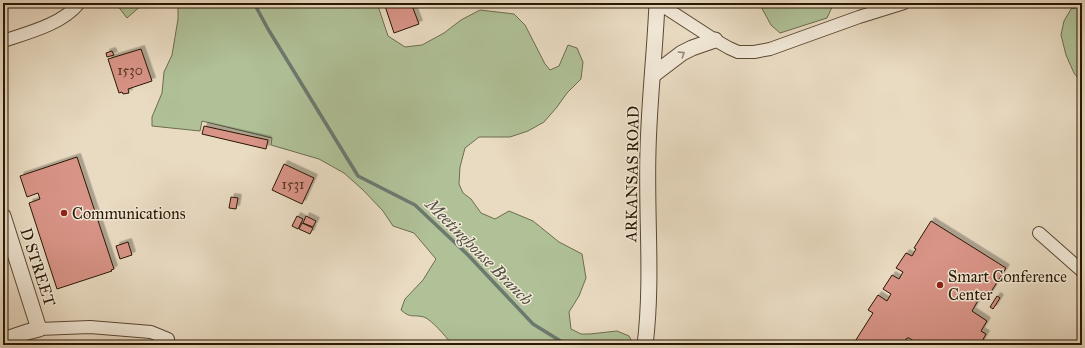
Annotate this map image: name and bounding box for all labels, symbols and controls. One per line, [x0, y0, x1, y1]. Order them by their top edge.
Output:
one-way arrow [678, 51, 685, 58]
house number: 1530 [117, 62, 143, 79]
street label: ARKANSAS ROAD [621, 106, 643, 243]
house number: 1531 [281, 176, 305, 193]
water label: Meetinghouse Branch [420, 193, 537, 310]
place label: Communications [72, 204, 186, 223]
marker: Communications [59, 208, 69, 218]
street label: D STREET [16, 225, 60, 309]
place label: Smart Conference Center [948, 267, 1067, 304]
marker: Smart Conference Center [935, 280, 945, 290]

